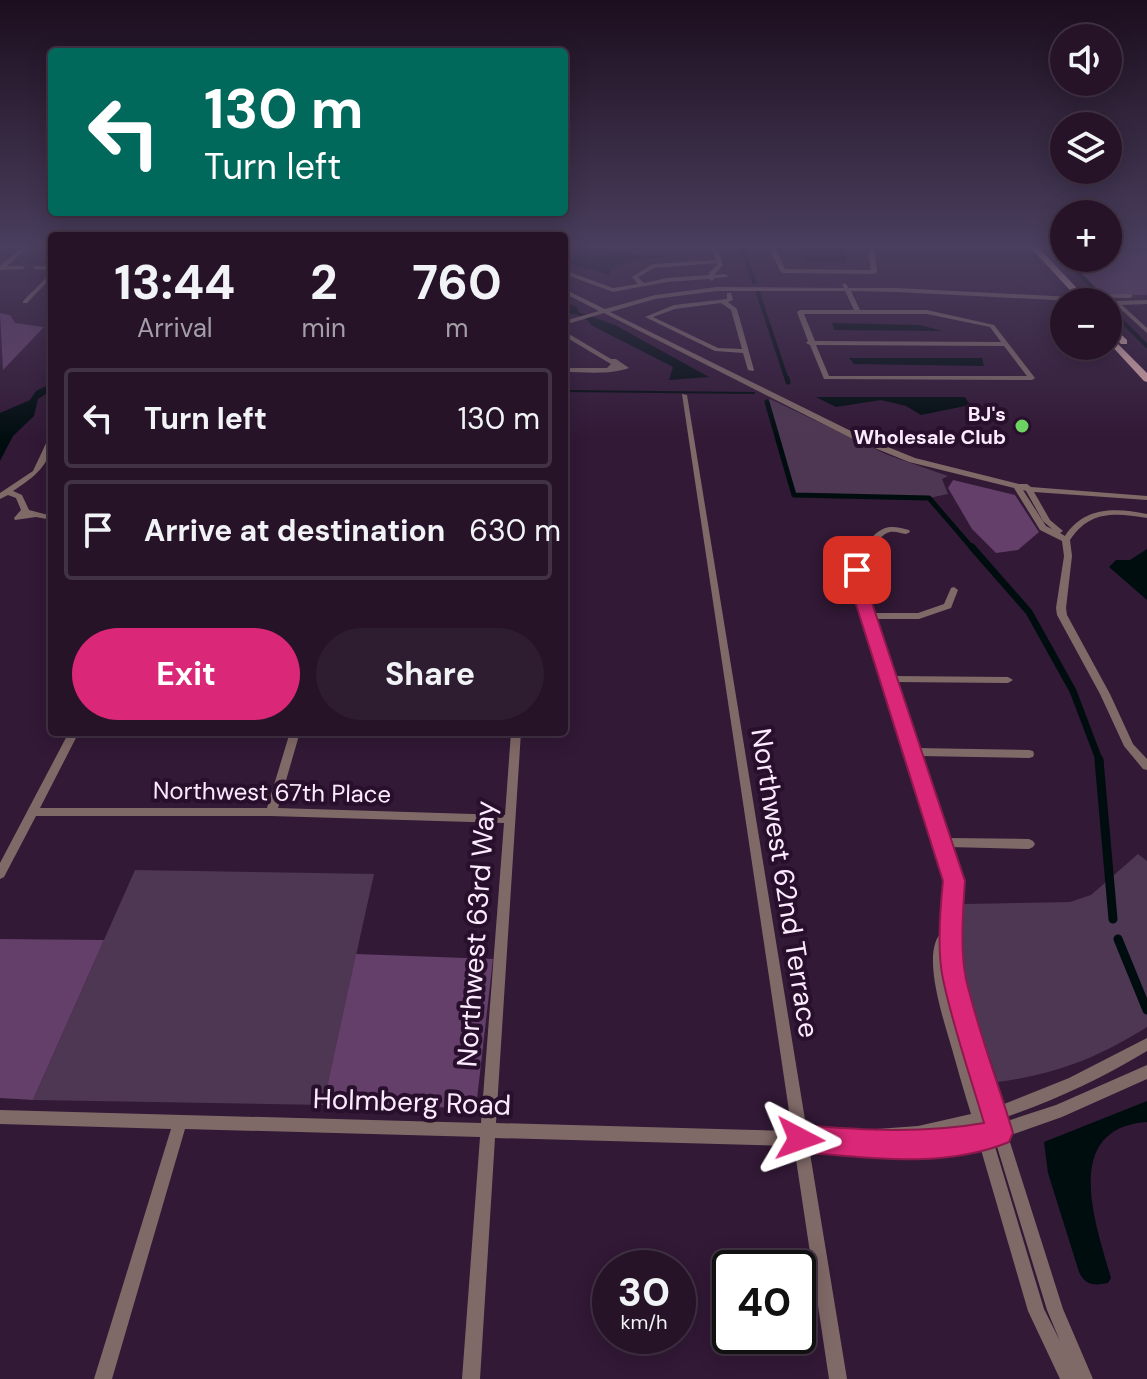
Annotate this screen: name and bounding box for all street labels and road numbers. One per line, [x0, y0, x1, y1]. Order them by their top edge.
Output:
street label: Northwest 62nd Terrace [742, 726, 828, 1040]
street label: Northwest 67th Place [153, 774, 391, 810]
street label: Northwest 63rd Way [448, 799, 504, 1069]
street label: Holmberg Road [312, 1080, 512, 1124]

